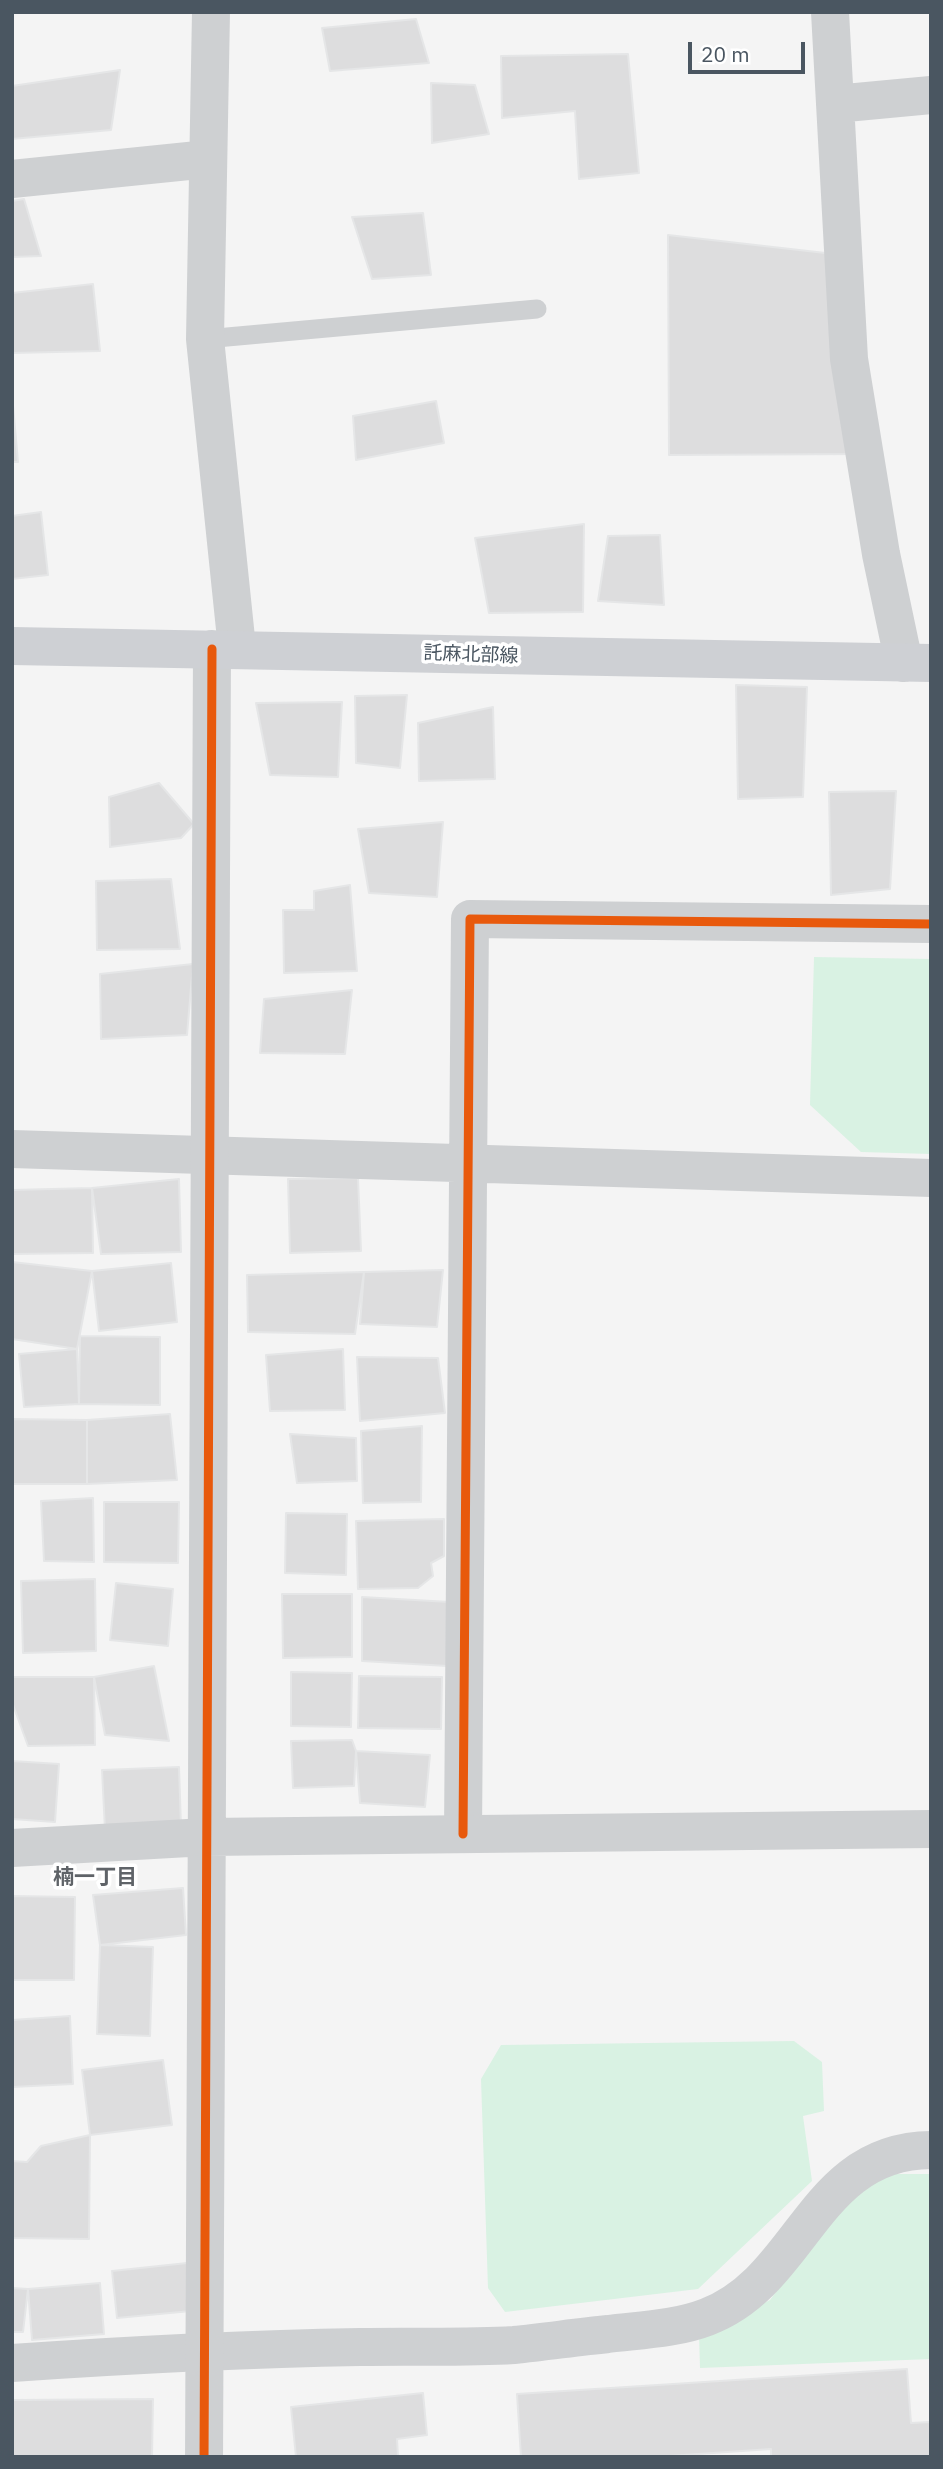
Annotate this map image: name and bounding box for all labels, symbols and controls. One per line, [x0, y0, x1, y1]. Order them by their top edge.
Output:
scale bar [691, 28, 808, 72]
text: 20 m [701, 40, 750, 68]
street label: 託麻北部線 [423, 642, 519, 668]
district label: 楠一丁目 [53, 1865, 137, 1891]

